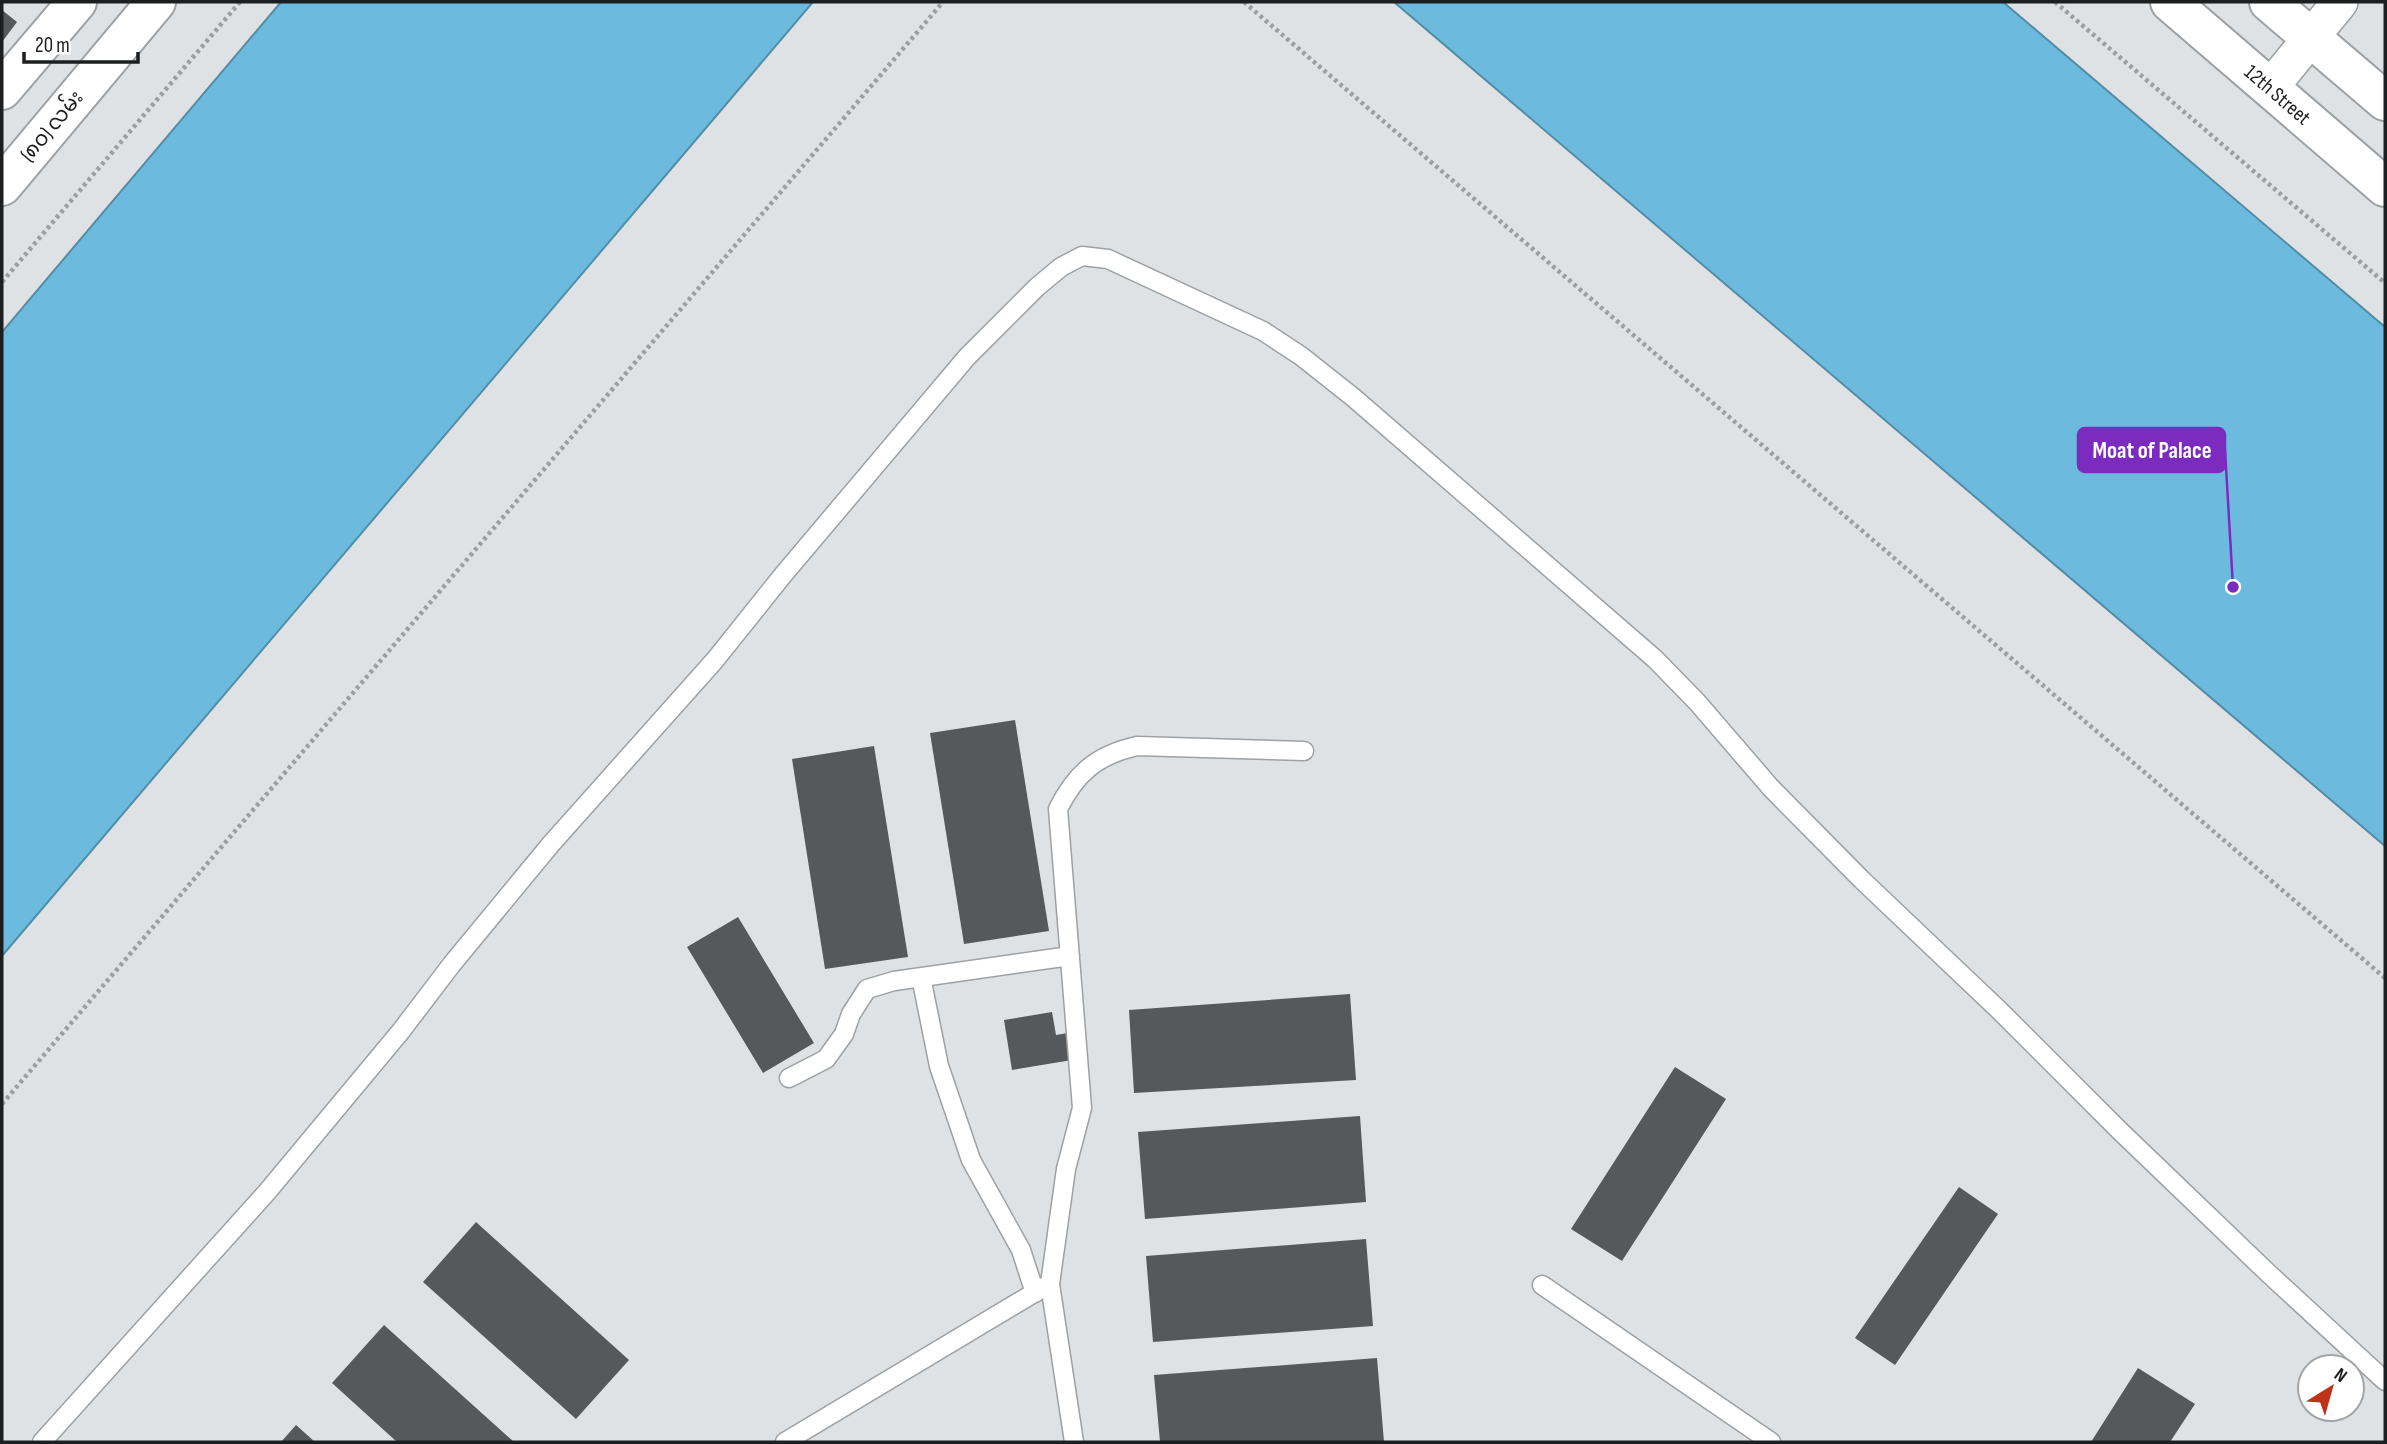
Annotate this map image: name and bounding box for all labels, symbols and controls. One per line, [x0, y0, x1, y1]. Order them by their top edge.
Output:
scale bar [24, 21, 138, 65]
text: 20 m [35, 33, 70, 58]
street label: 12th Street [2239, 59, 2316, 130]
street label: (၈၀) လမ်း [12, 83, 89, 167]
callout: Moat of Palace [2078, 428, 2225, 472]
text: Moat of Palace [2093, 437, 2211, 465]
north arrow [2296, 1353, 2366, 1423]
text: N [2329, 1363, 2351, 1388]

